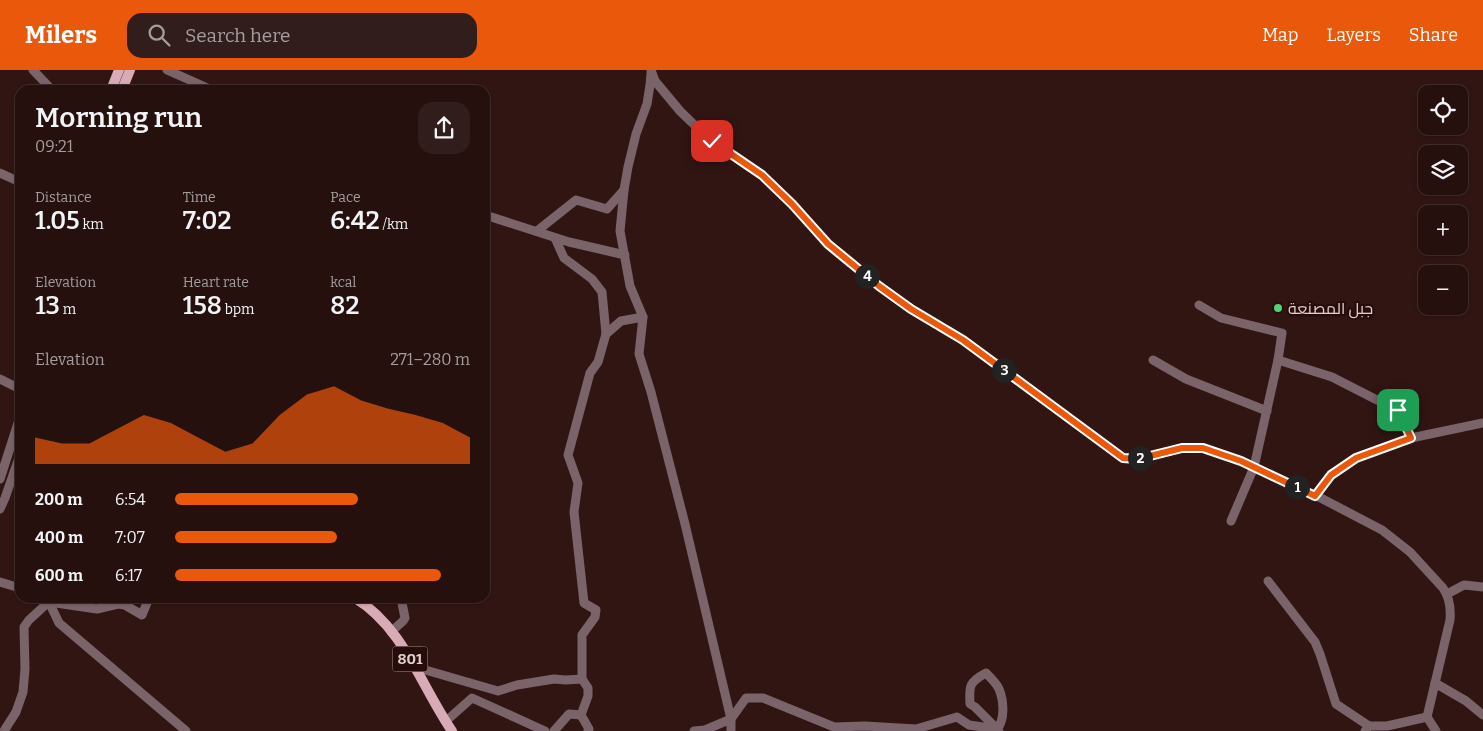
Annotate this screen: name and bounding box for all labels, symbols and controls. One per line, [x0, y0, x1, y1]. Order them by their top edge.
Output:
search box [127, 13, 477, 58]
text: Milers [25, 21, 97, 49]
icon: search [145, 21, 173, 49]
text: Search here [185, 24, 291, 47]
text: Map [1262, 24, 1298, 46]
text: Layers [1326, 24, 1381, 46]
text: Share [1409, 24, 1458, 46]
map controls [1418, 85, 1468, 315]
button: locate [1418, 85, 1468, 135]
text: Morning run [35, 101, 202, 134]
button: share [418, 102, 470, 154]
pin [691, 120, 733, 162]
icon: check [698, 127, 726, 155]
text: 09:21 [35, 137, 73, 156]
button: layers [1418, 145, 1468, 195]
text: Distance [35, 189, 92, 206]
text: Time [183, 189, 216, 206]
text: Pace [330, 189, 361, 206]
button: + [1418, 205, 1468, 255]
text: 1.05 [35, 206, 80, 236]
text: 7:02 [183, 206, 231, 236]
text: 6:42 [330, 206, 380, 236]
text: km [80, 216, 104, 233]
text: /km [380, 216, 408, 233]
pin: 4 [854, 264, 880, 288]
button: − [1418, 265, 1468, 315]
text: 4 [863, 268, 872, 285]
text: Elevation [35, 274, 96, 291]
text: Heart rate [183, 274, 249, 291]
text: kcal [330, 274, 356, 291]
text: 13 [35, 291, 60, 321]
text: 158 [183, 291, 222, 321]
text: 82 [330, 291, 359, 321]
place label: جبل المصنعة [1288, 299, 1373, 319]
text: m [60, 301, 76, 318]
text: bpm [222, 301, 254, 318]
marker: جبل المصنعة [1272, 302, 1284, 314]
text: Elevation [35, 350, 105, 369]
text: 271–280 m [390, 350, 470, 369]
pin: 3 [992, 358, 1016, 382]
text: 3 [1000, 362, 1009, 379]
pin [1377, 389, 1419, 431]
icon: arrive [1384, 396, 1412, 424]
pin: 2 [1128, 446, 1152, 470]
text: 2 [1137, 450, 1144, 467]
pin: 1 [1284, 474, 1310, 500]
text: 1 [1294, 479, 1301, 496]
text: 200 m [35, 490, 82, 509]
text: 6:54 [115, 490, 146, 509]
text: 400 m [35, 528, 83, 547]
text: 7:07 [115, 528, 145, 547]
text: 600 m [35, 566, 83, 585]
text: 6:17 [115, 566, 142, 585]
road number: 801 [392, 646, 428, 672]

